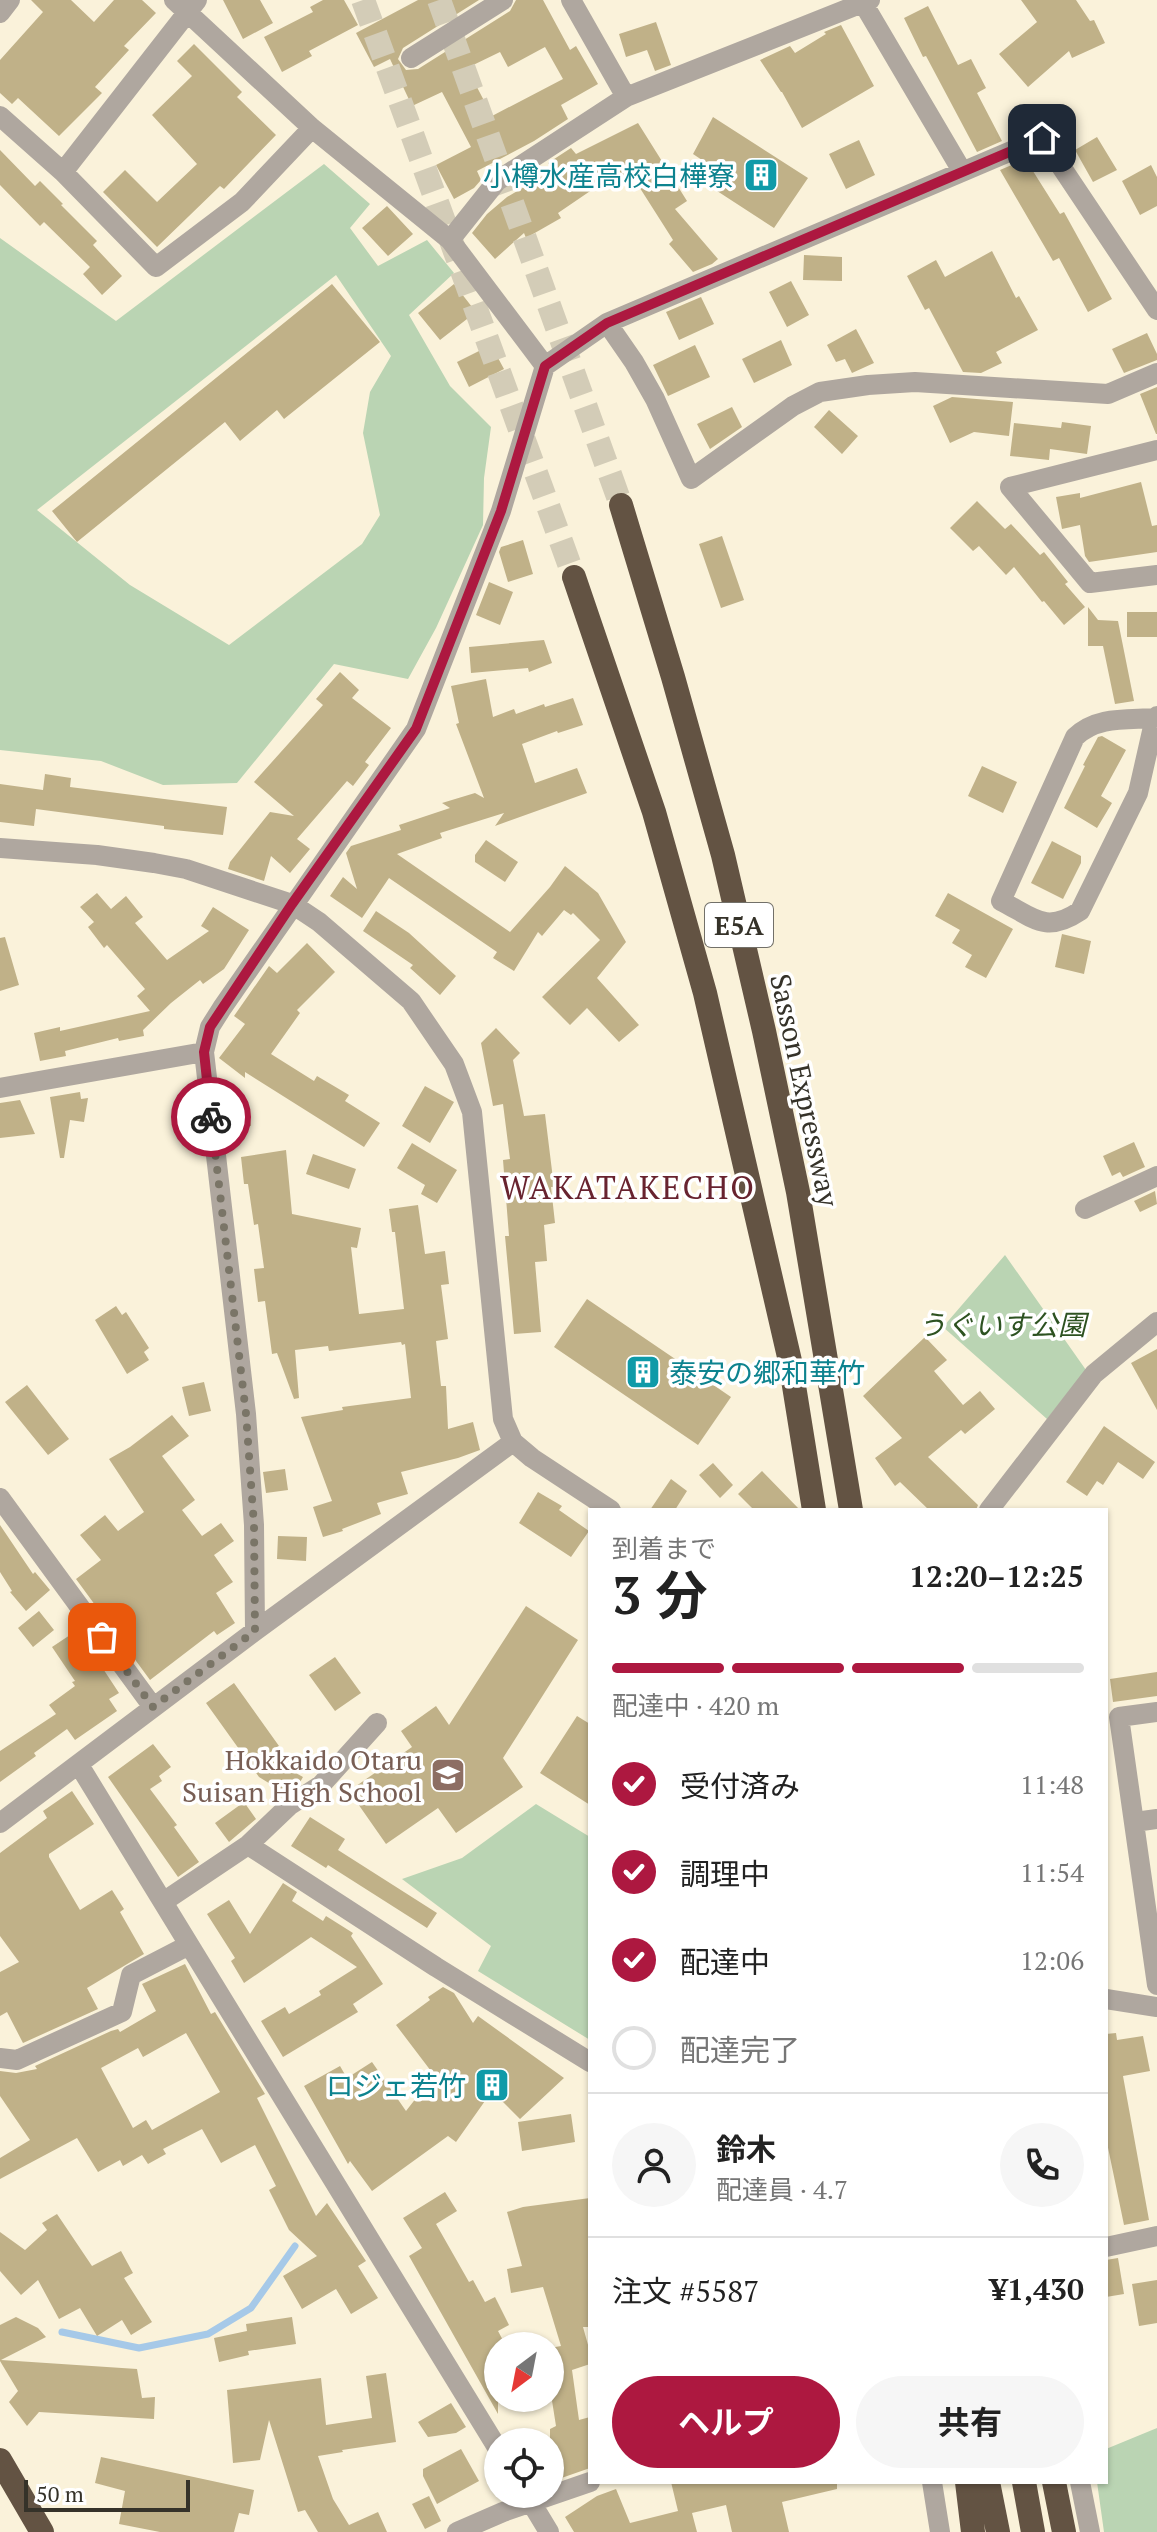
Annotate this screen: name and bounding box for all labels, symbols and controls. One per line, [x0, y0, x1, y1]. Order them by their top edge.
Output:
pin [1008, 104, 1076, 172]
icon: home [1020, 116, 1064, 160]
building icon: 小樽水産高校白樺寮 [742, 156, 780, 194]
place label: 小樽水産高校白樺寮 [483, 157, 735, 194]
road number: E5A [705, 903, 773, 947]
street label: Sasson Expressway [762, 970, 848, 1210]
courier [171, 1077, 251, 1157]
icon: bike [189, 1095, 233, 1139]
district label: WAKATAKECHO [500, 1166, 756, 1208]
park label: うぐいす公園 [918, 1306, 1090, 1343]
building icon: 泰安の郷和華竹 [624, 1353, 662, 1391]
place label: 泰安の郷和華竹 [669, 1354, 865, 1391]
text: 到着まで [612, 1531, 716, 1565]
text: 12:20–12:25 [909, 1556, 1084, 1596]
text: 3 分 [612, 1560, 707, 1629]
pin [68, 1603, 136, 1671]
icon: bag [80, 1615, 124, 1659]
text: 配達中 · 420 m [612, 1688, 779, 1722]
place label: Hokkaido Otaru Suisan High School [182, 1741, 422, 1810]
school or university icon: Hokkaido Otaru Suisan High School [429, 1756, 467, 1794]
icon: check [612, 1762, 656, 1806]
text: 受付済み [680, 1766, 800, 1806]
text: 11:48 [1020, 1767, 1084, 1801]
icon: check [612, 1850, 656, 1894]
text: 調理中 [680, 1854, 770, 1894]
text: 11:54 [1020, 1855, 1084, 1889]
icon: check [612, 1938, 656, 1982]
text: 配達中 [680, 1942, 770, 1982]
text: 12:06 [1020, 1943, 1084, 1977]
text: 配達完了 [680, 2030, 800, 2070]
building icon: ロジェ若竹 [473, 2066, 511, 2104]
place label: ロジェ若竹 [326, 2067, 466, 2104]
button: person [612, 2123, 696, 2207]
button: phone [1000, 2123, 1084, 2207]
text: 鈴木 [716, 2129, 776, 2169]
text: 配達員 · 4.7 [716, 2172, 848, 2206]
text: ¥1,430 [990, 2269, 1084, 2309]
text: 注文 #5587 [612, 2271, 759, 2311]
north arrow [484, 2332, 564, 2412]
map controls [484, 2332, 564, 2508]
button: ヘルプ [612, 2376, 840, 2468]
button: 共有 [856, 2376, 1084, 2468]
button: locate [484, 2428, 564, 2508]
scale bar [24, 2476, 190, 2512]
text: 50 m [36, 2479, 84, 2508]

